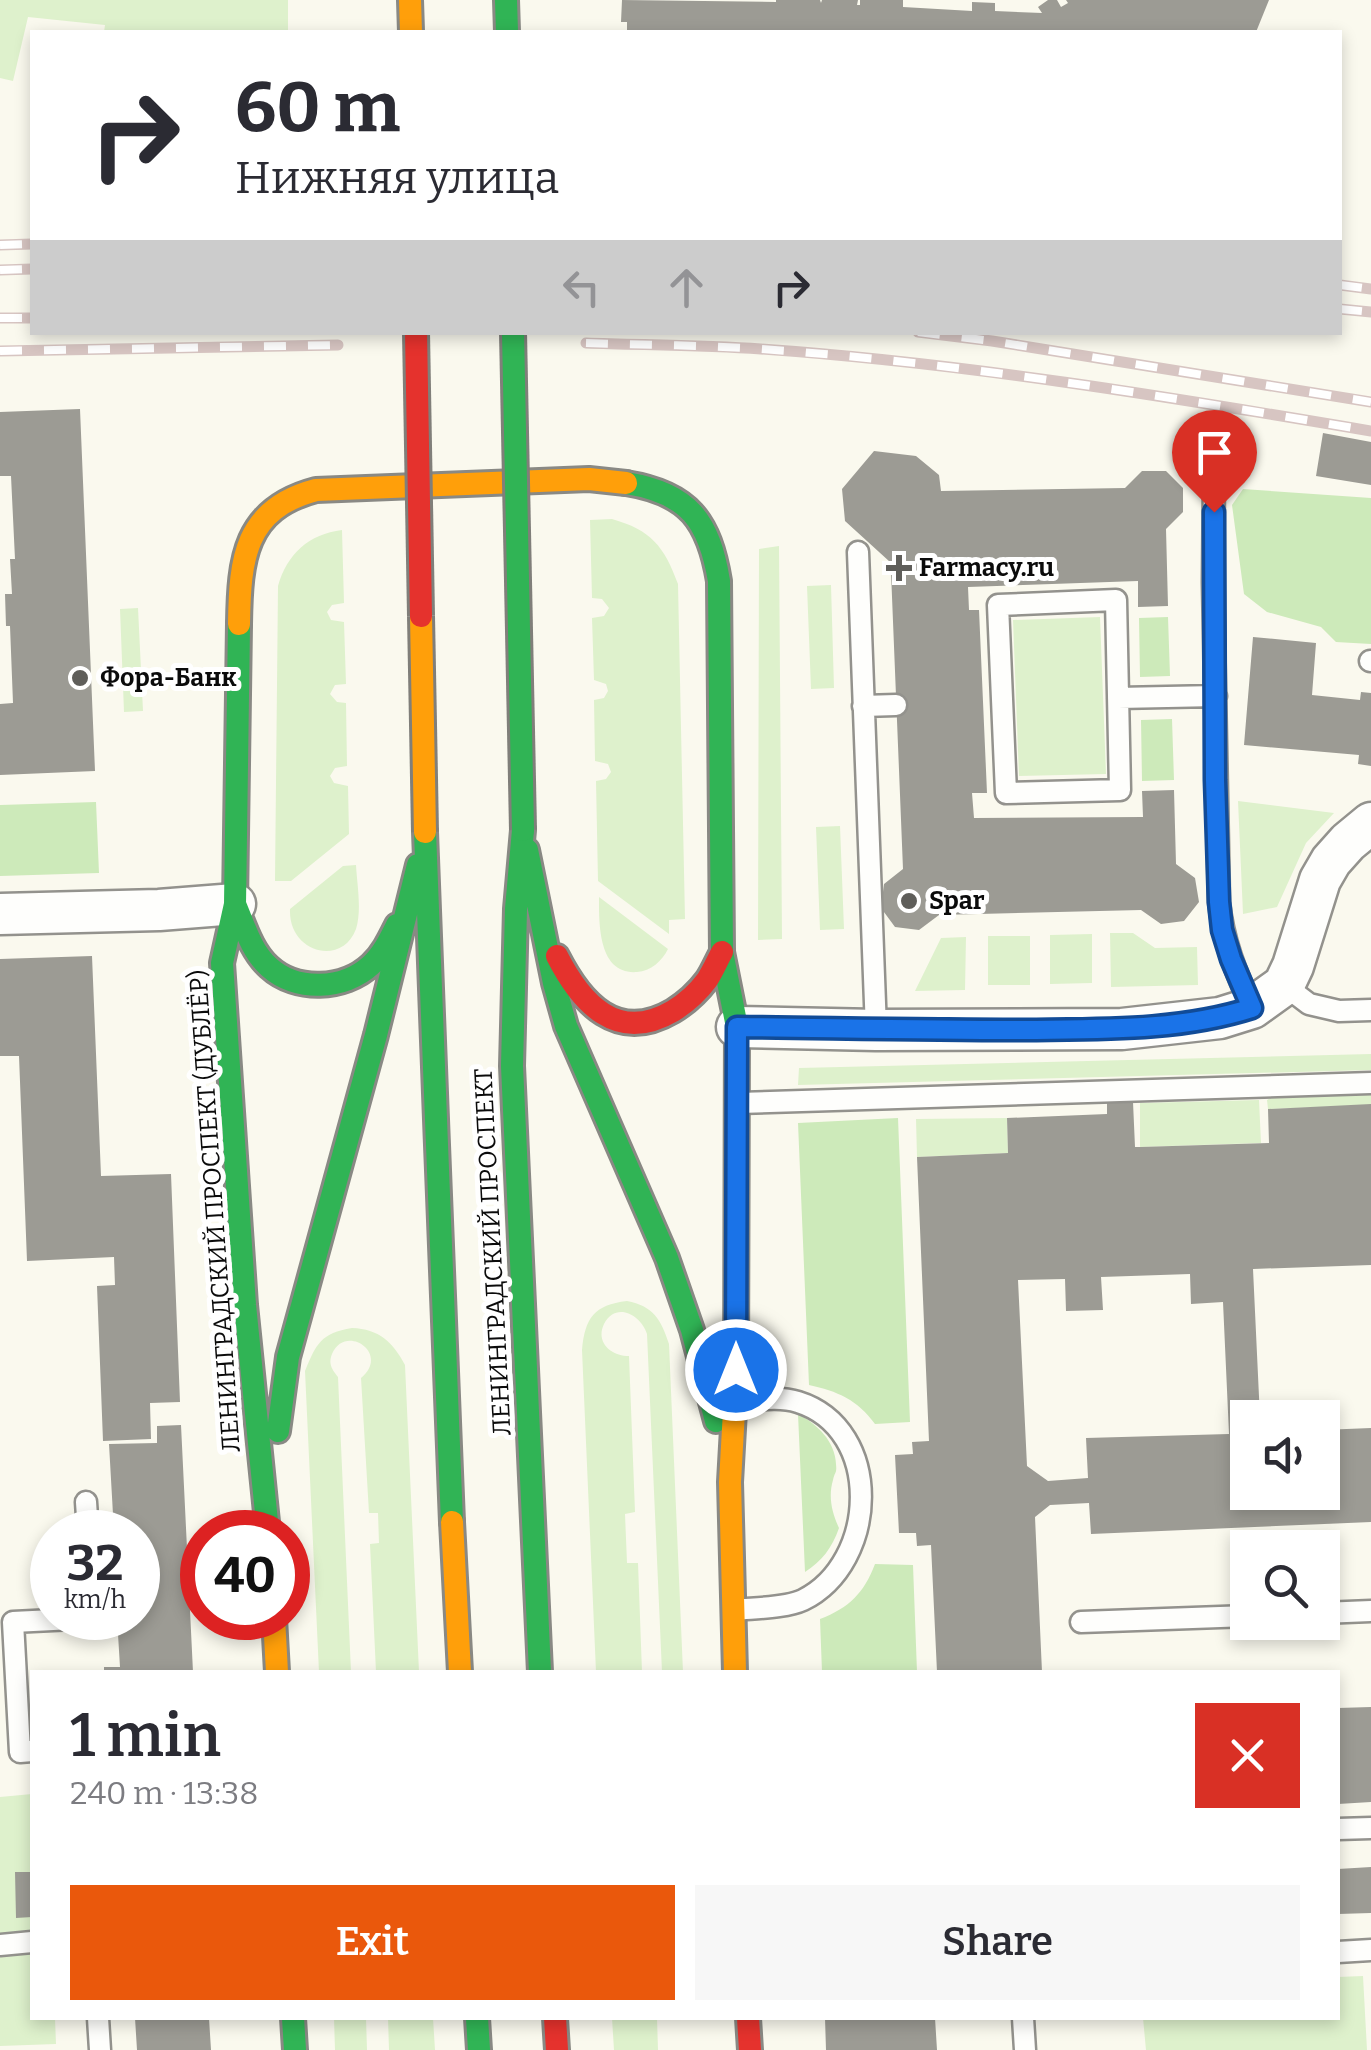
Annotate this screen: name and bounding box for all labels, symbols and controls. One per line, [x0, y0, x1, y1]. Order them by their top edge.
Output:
text: 60 m [235, 66, 400, 150]
icon: right [70, 70, 200, 200]
text: Нижняя улица [235, 151, 559, 205]
icon: left [554, 260, 609, 315]
icon: ahead [659, 260, 714, 315]
icon: right [764, 260, 819, 315]
pin [1172, 410, 1257, 513]
icon: arrive [1187, 425, 1242, 480]
place label: Farmacy.ru [919, 553, 1054, 583]
marker: Farmacy.ru [888, 557, 910, 579]
place label: Фора-Банк [100, 663, 237, 693]
marker: Фора-Банк [69, 667, 91, 689]
place label: Spar [929, 886, 985, 916]
marker: Spar [898, 890, 920, 912]
street label: ЛЕНИНГРАДСКИЙ ПРОСПЕКТ (ДУБЛЁР) [182, 969, 247, 1453]
street label: ЛЕНИНГРАДСКИЙ ПРОСПЕКТ [467, 1068, 518, 1437]
position arrow [684, 1318, 788, 1422]
map controls [1230, 1400, 1340, 1640]
button: sound [1230, 1400, 1340, 1510]
speed limit sign: 40 [180, 1510, 310, 1640]
button: search [1230, 1530, 1340, 1640]
text: 32 [67, 1533, 123, 1593]
text: km/h [64, 1585, 126, 1615]
text: 1 min [70, 1700, 221, 1772]
button: close [1195, 1703, 1300, 1808]
text: 240 m · 13:38 [70, 1774, 259, 1812]
button: Exit [70, 1885, 675, 2000]
button: Share [695, 1885, 1300, 2000]

